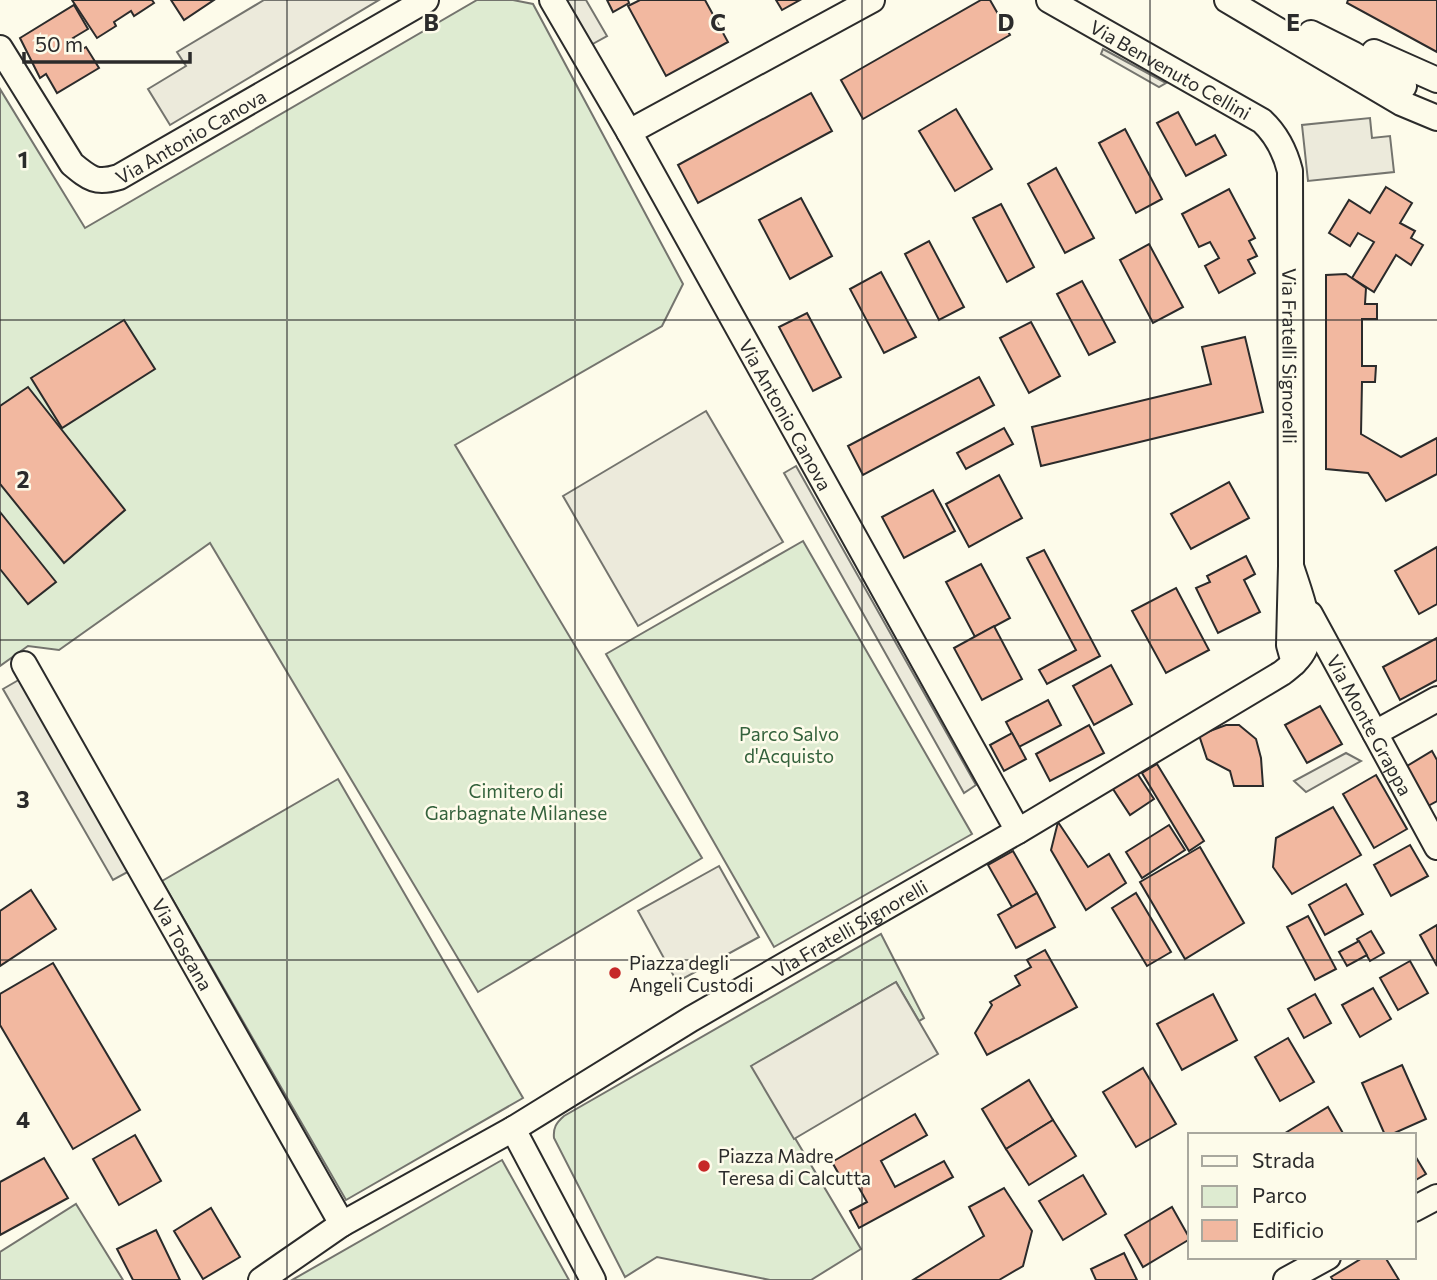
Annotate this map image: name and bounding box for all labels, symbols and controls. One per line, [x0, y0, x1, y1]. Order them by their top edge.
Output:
text: B [423, 8, 439, 36]
text: C [710, 8, 726, 36]
text: D [998, 8, 1015, 36]
text: E [1286, 8, 1300, 36]
street label: Via Benvenuto Cellini [1086, 14, 1255, 124]
scale bar [24, 21, 191, 65]
text: 50 m [35, 31, 83, 56]
street label: Via Antonio Canova [111, 84, 270, 188]
text: 1 [18, 145, 28, 173]
street label: Via Fratelli Signorelli [1279, 268, 1302, 444]
street label: Via Antonio Canova [735, 335, 837, 494]
text: 2 [16, 465, 30, 493]
street label: Via Monte Grappa [1323, 650, 1418, 799]
park label: Parco Salvo d'Acquisto [739, 722, 839, 767]
park label: Cimitero di Garbagnate Milanese [425, 779, 607, 824]
text: 3 [16, 785, 30, 813]
street label: Via Fratelli Signorelli [767, 874, 931, 982]
street label: Via Toscana [148, 894, 218, 994]
place label: Piazza degli Angeli Custodi [629, 951, 754, 996]
marker: Piazza degli Angeli Custodi [607, 965, 623, 981]
text: 4 [16, 1105, 30, 1133]
legend [1188, 1133, 1416, 1259]
place label: Piazza Madre Teresa di Calcutta [718, 1144, 871, 1189]
text: Strada [1252, 1147, 1315, 1172]
marker: Piazza Madre Teresa di Calcutta [696, 1158, 712, 1174]
text: Parco [1252, 1182, 1307, 1207]
text: Edificio [1252, 1217, 1324, 1242]

